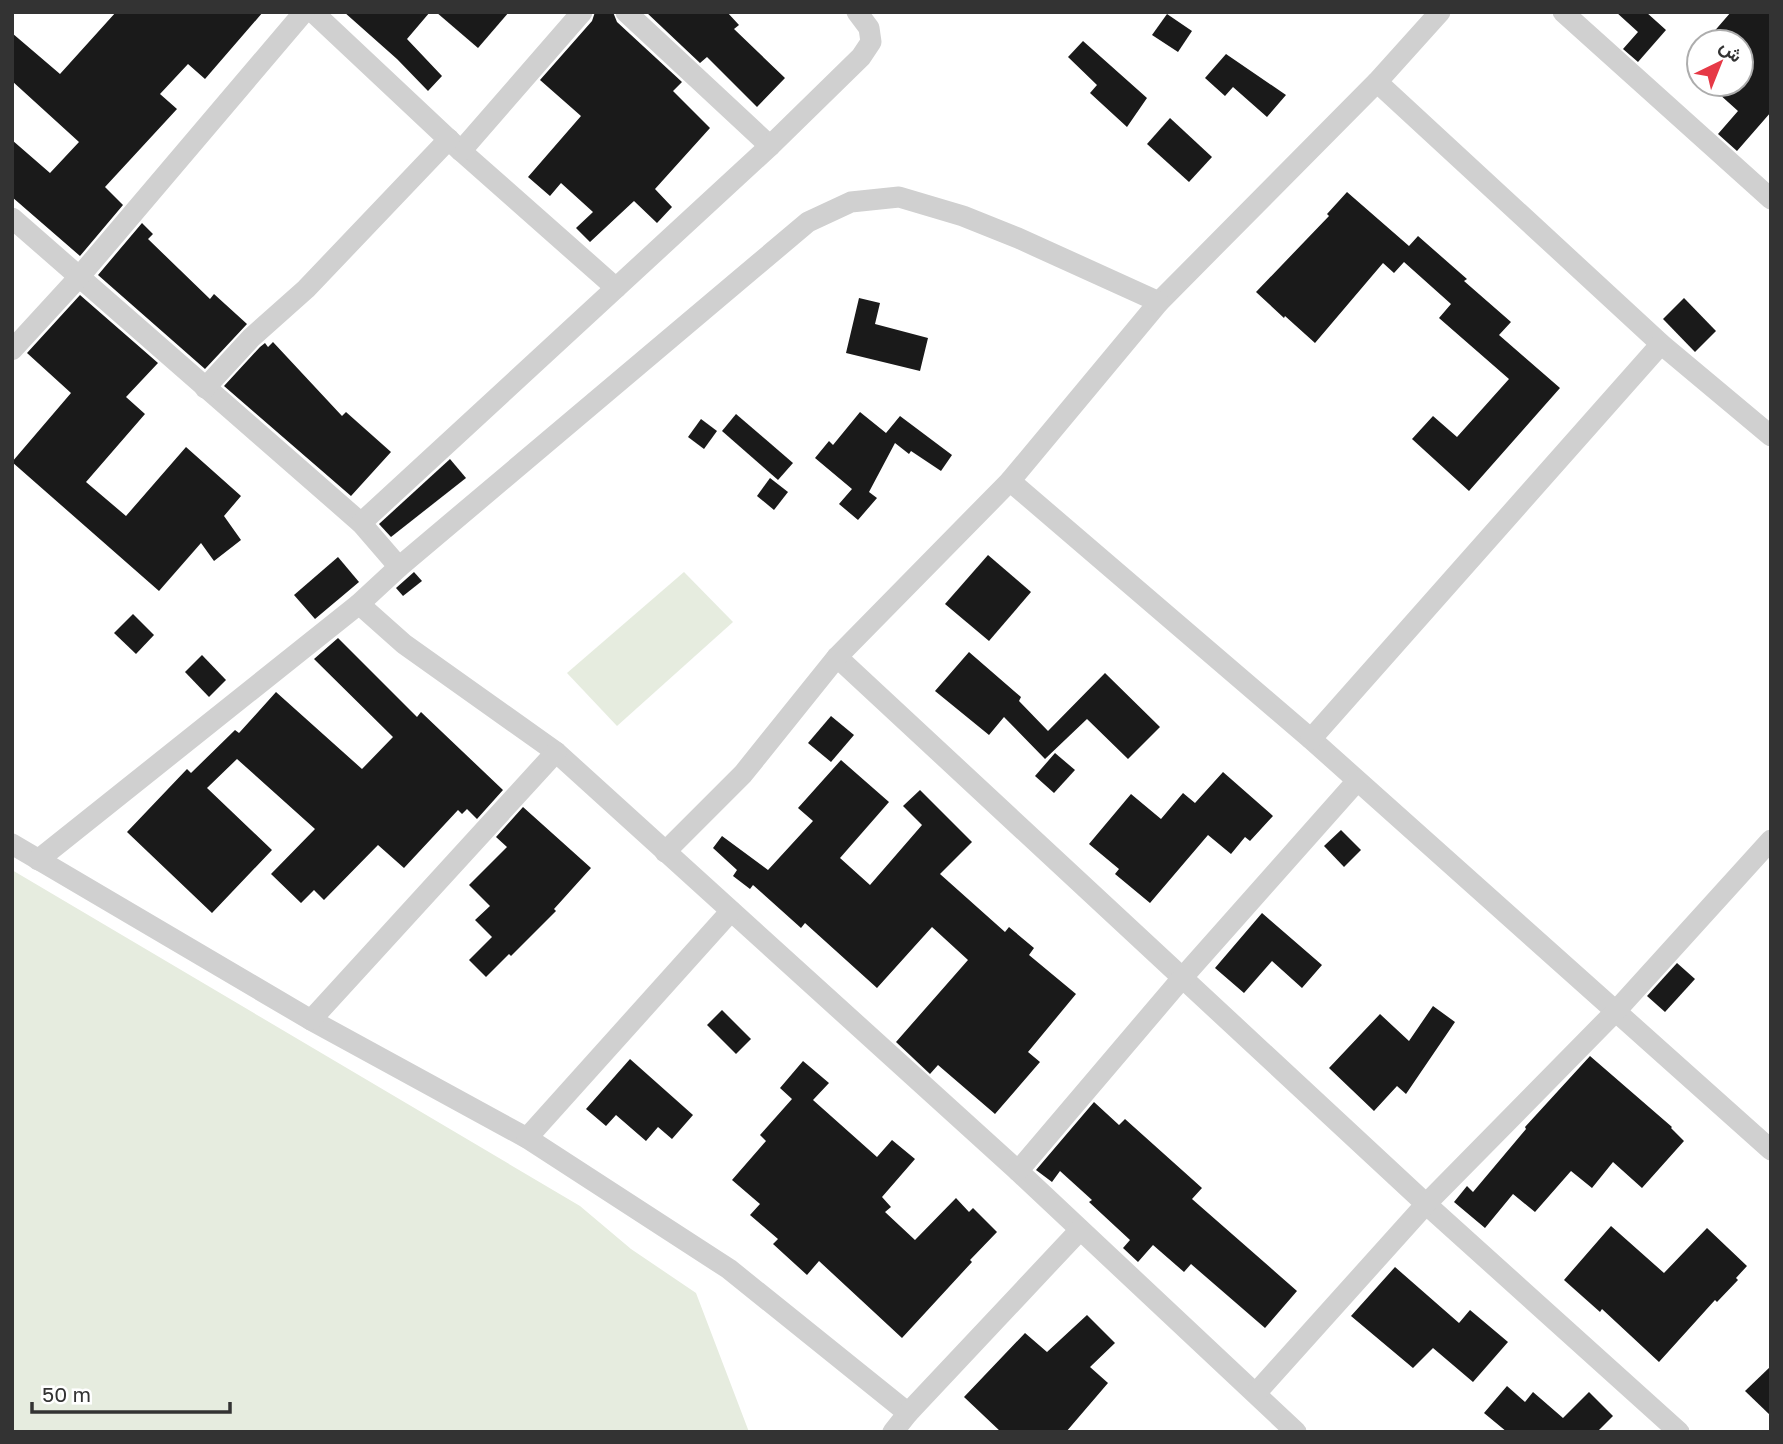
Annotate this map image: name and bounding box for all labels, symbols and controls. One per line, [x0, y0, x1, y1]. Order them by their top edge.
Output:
north arrow [1685, 28, 1755, 98]
text: ش [1715, 34, 1748, 67]
scale bar [32, 1370, 229, 1414]
text: 50 m [42, 1381, 91, 1407]

